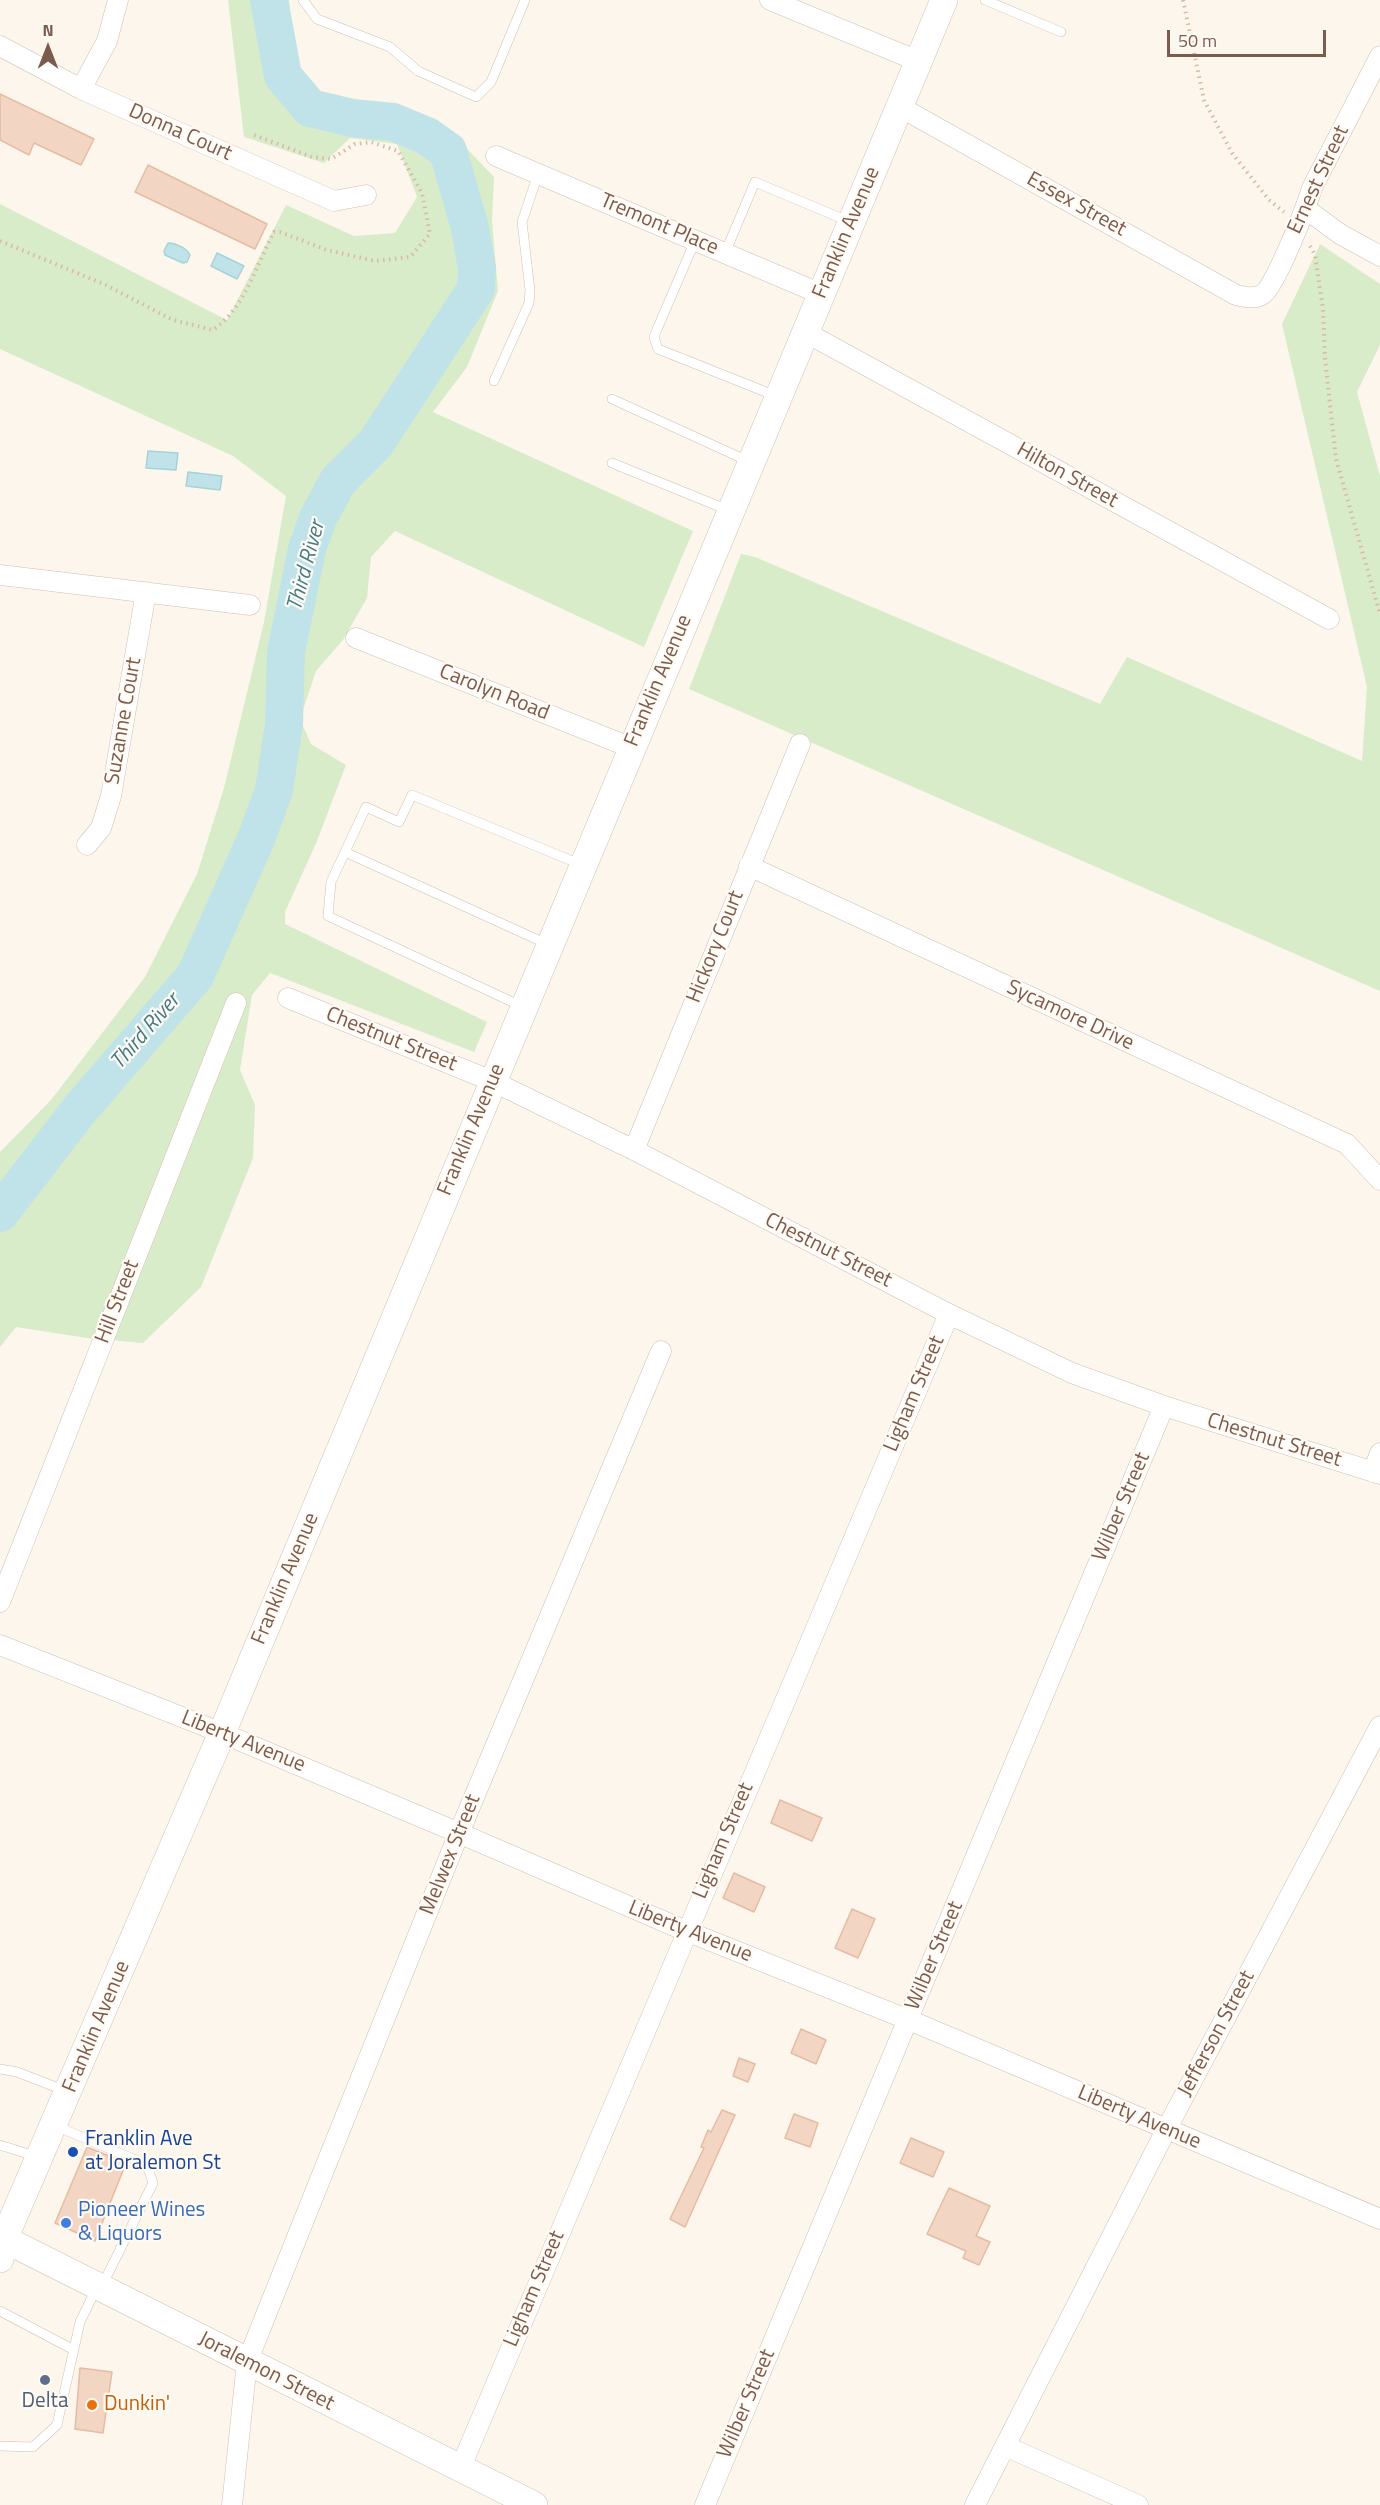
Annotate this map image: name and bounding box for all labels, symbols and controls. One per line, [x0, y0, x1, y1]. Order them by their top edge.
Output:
north arrow [18, 18, 78, 78]
text: N [42, 18, 54, 42]
scale bar [1170, 18, 1329, 56]
text: 50 m [1178, 27, 1217, 54]
street label: Donna Court [124, 99, 236, 167]
street label: Ernest Street [1283, 122, 1355, 238]
street label: Franklin Avenue [808, 163, 886, 303]
street label: Essex Street [1022, 167, 1130, 243]
street label: Tremont Place [596, 189, 722, 261]
street label: Hilton Street [1012, 438, 1122, 514]
water label: Third River [282, 518, 332, 614]
street label: Franklin Avenue [620, 611, 698, 751]
street label: Suzanne Court [100, 656, 148, 786]
street label: Carolyn Road [435, 660, 553, 726]
street label: Hickory Court [682, 887, 750, 1007]
street label: Sycamore Drive [1002, 975, 1138, 1057]
water label: Third River [106, 989, 186, 1075]
street label: Chestnut Street [322, 1002, 460, 1078]
street label: Franklin Avenue [433, 1060, 511, 1200]
street label: Chestnut Street [760, 1208, 896, 1294]
street label: Hill Street [91, 1257, 145, 1347]
street label: Ligham Street [879, 1332, 951, 1456]
street label: Chestnut Street [1204, 1409, 1344, 1473]
street label: Wilber Street [1088, 1449, 1156, 1565]
street label: Franklin Avenue [247, 1509, 325, 1649]
street label: Liberty Avenue [177, 1706, 309, 1778]
street label: Ligham Street [688, 1779, 760, 1903]
street label: Melwex Street [415, 1791, 487, 1919]
street label: Liberty Avenue [624, 1896, 756, 1968]
street label: Wilber Street [901, 1898, 969, 2014]
street label: Franklin Avenue [58, 1957, 136, 2097]
street label: Jefferson Street [1173, 1967, 1261, 2101]
street label: Liberty Avenue [1074, 2081, 1204, 2155]
place label: Franklin Ave at Joralemon St [85, 2127, 221, 2177]
marker: Franklin Ave at Joralemon St [66, 2145, 80, 2159]
place label: Pioneer Wines & Liquors [78, 2198, 205, 2248]
marker: Pioneer Wines & Liquors [59, 2216, 73, 2230]
street label: Ligham Street [499, 2227, 571, 2351]
street label: Joralemon Street [194, 2327, 338, 2417]
street label: Wilber Street [713, 2346, 781, 2462]
marker: Delta [38, 2373, 52, 2387]
place label: Delta [22, 2389, 68, 2415]
place label: Dunkin' [104, 2392, 170, 2418]
marker: Dunkin' [85, 2398, 99, 2412]

